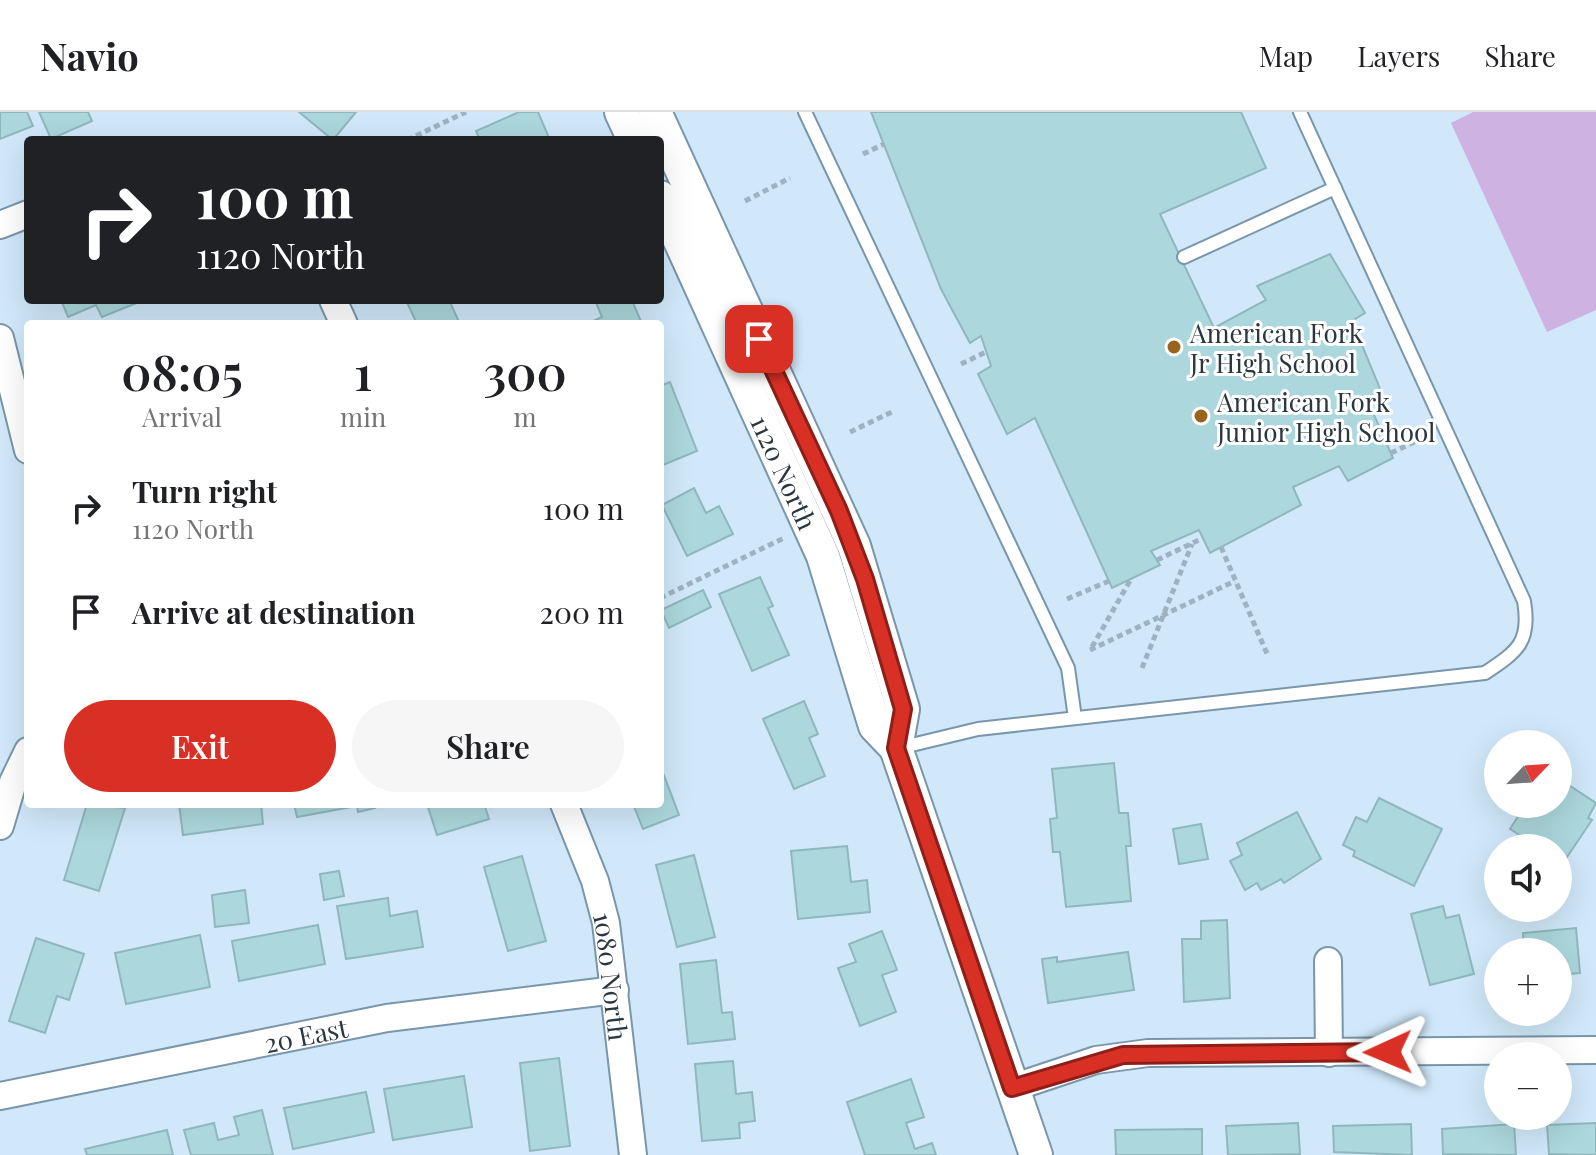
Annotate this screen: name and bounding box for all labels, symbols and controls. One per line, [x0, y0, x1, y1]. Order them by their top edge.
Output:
text: Navio [40, 30, 139, 81]
text: Map [1259, 37, 1313, 74]
text: Layers [1357, 37, 1440, 74]
text: Share [1484, 37, 1556, 74]
text: 100 m [196, 158, 353, 233]
icon: right [64, 168, 168, 272]
text: 1120 North [196, 230, 365, 278]
pin [725, 305, 793, 373]
place label: American Fork Jr High School [1189, 315, 1364, 380]
icon: arrive [737, 317, 781, 361]
marker: American Fork Jr High School [1165, 338, 1183, 356]
text: 08:05 [121, 339, 243, 403]
text: 1 [354, 339, 372, 403]
text: 300 [483, 339, 567, 403]
place label: American Fork Junior High School [1216, 384, 1436, 449]
text: Arrival [142, 399, 222, 434]
text: min [340, 399, 386, 434]
text: m [514, 399, 537, 434]
marker: American Fork Junior High School [1192, 407, 1210, 425]
street label: 1120 North [744, 409, 826, 535]
text: Turn right [132, 471, 277, 511]
icon: right [64, 486, 108, 530]
text: 100 m [543, 488, 624, 528]
text: 1120 North [132, 511, 254, 546]
icon: arrive [64, 590, 108, 634]
text: Arrive at destination [132, 592, 415, 632]
text: 200 m [540, 592, 624, 632]
button: Exit [64, 700, 336, 792]
button: Share [352, 700, 624, 792]
north arrow [1484, 730, 1572, 818]
map controls [1484, 730, 1572, 1130]
button: sound [1484, 834, 1572, 922]
street label: 1080 North [586, 908, 637, 1042]
button: + [1484, 938, 1572, 1026]
street label: 20 East [261, 1009, 351, 1060]
position arrow [1346, 1010, 1430, 1094]
button: − [1484, 1042, 1572, 1130]

